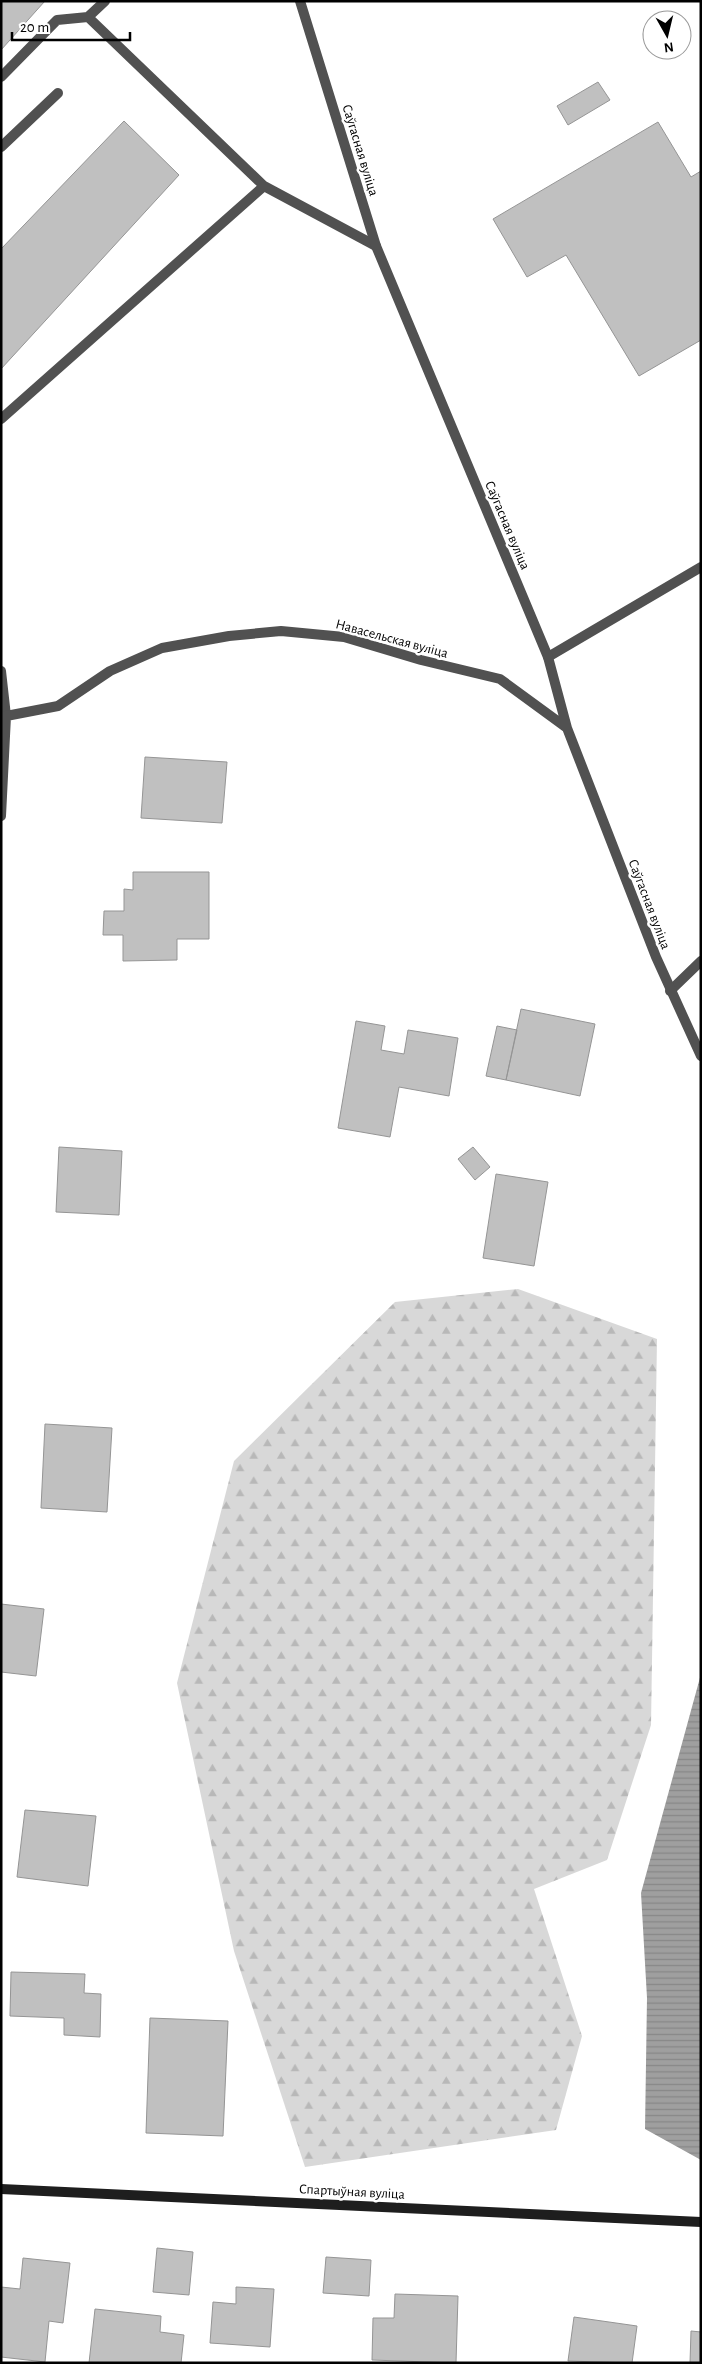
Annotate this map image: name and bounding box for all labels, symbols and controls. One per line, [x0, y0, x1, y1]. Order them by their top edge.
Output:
scale bar [12, 10, 130, 42]
north arrow [642, 10, 692, 60]
text: 20 m [20, 20, 49, 35]
text: N [663, 39, 674, 54]
street label: Саўгасная вуліца [339, 103, 381, 198]
street label: Саўгасная вуліца [482, 479, 532, 572]
street label: Навасельская вуліца [334, 617, 450, 661]
street label: Саўгасная вуліца [625, 857, 673, 952]
street label: Спартыўная вуліца [299, 2182, 406, 2202]

